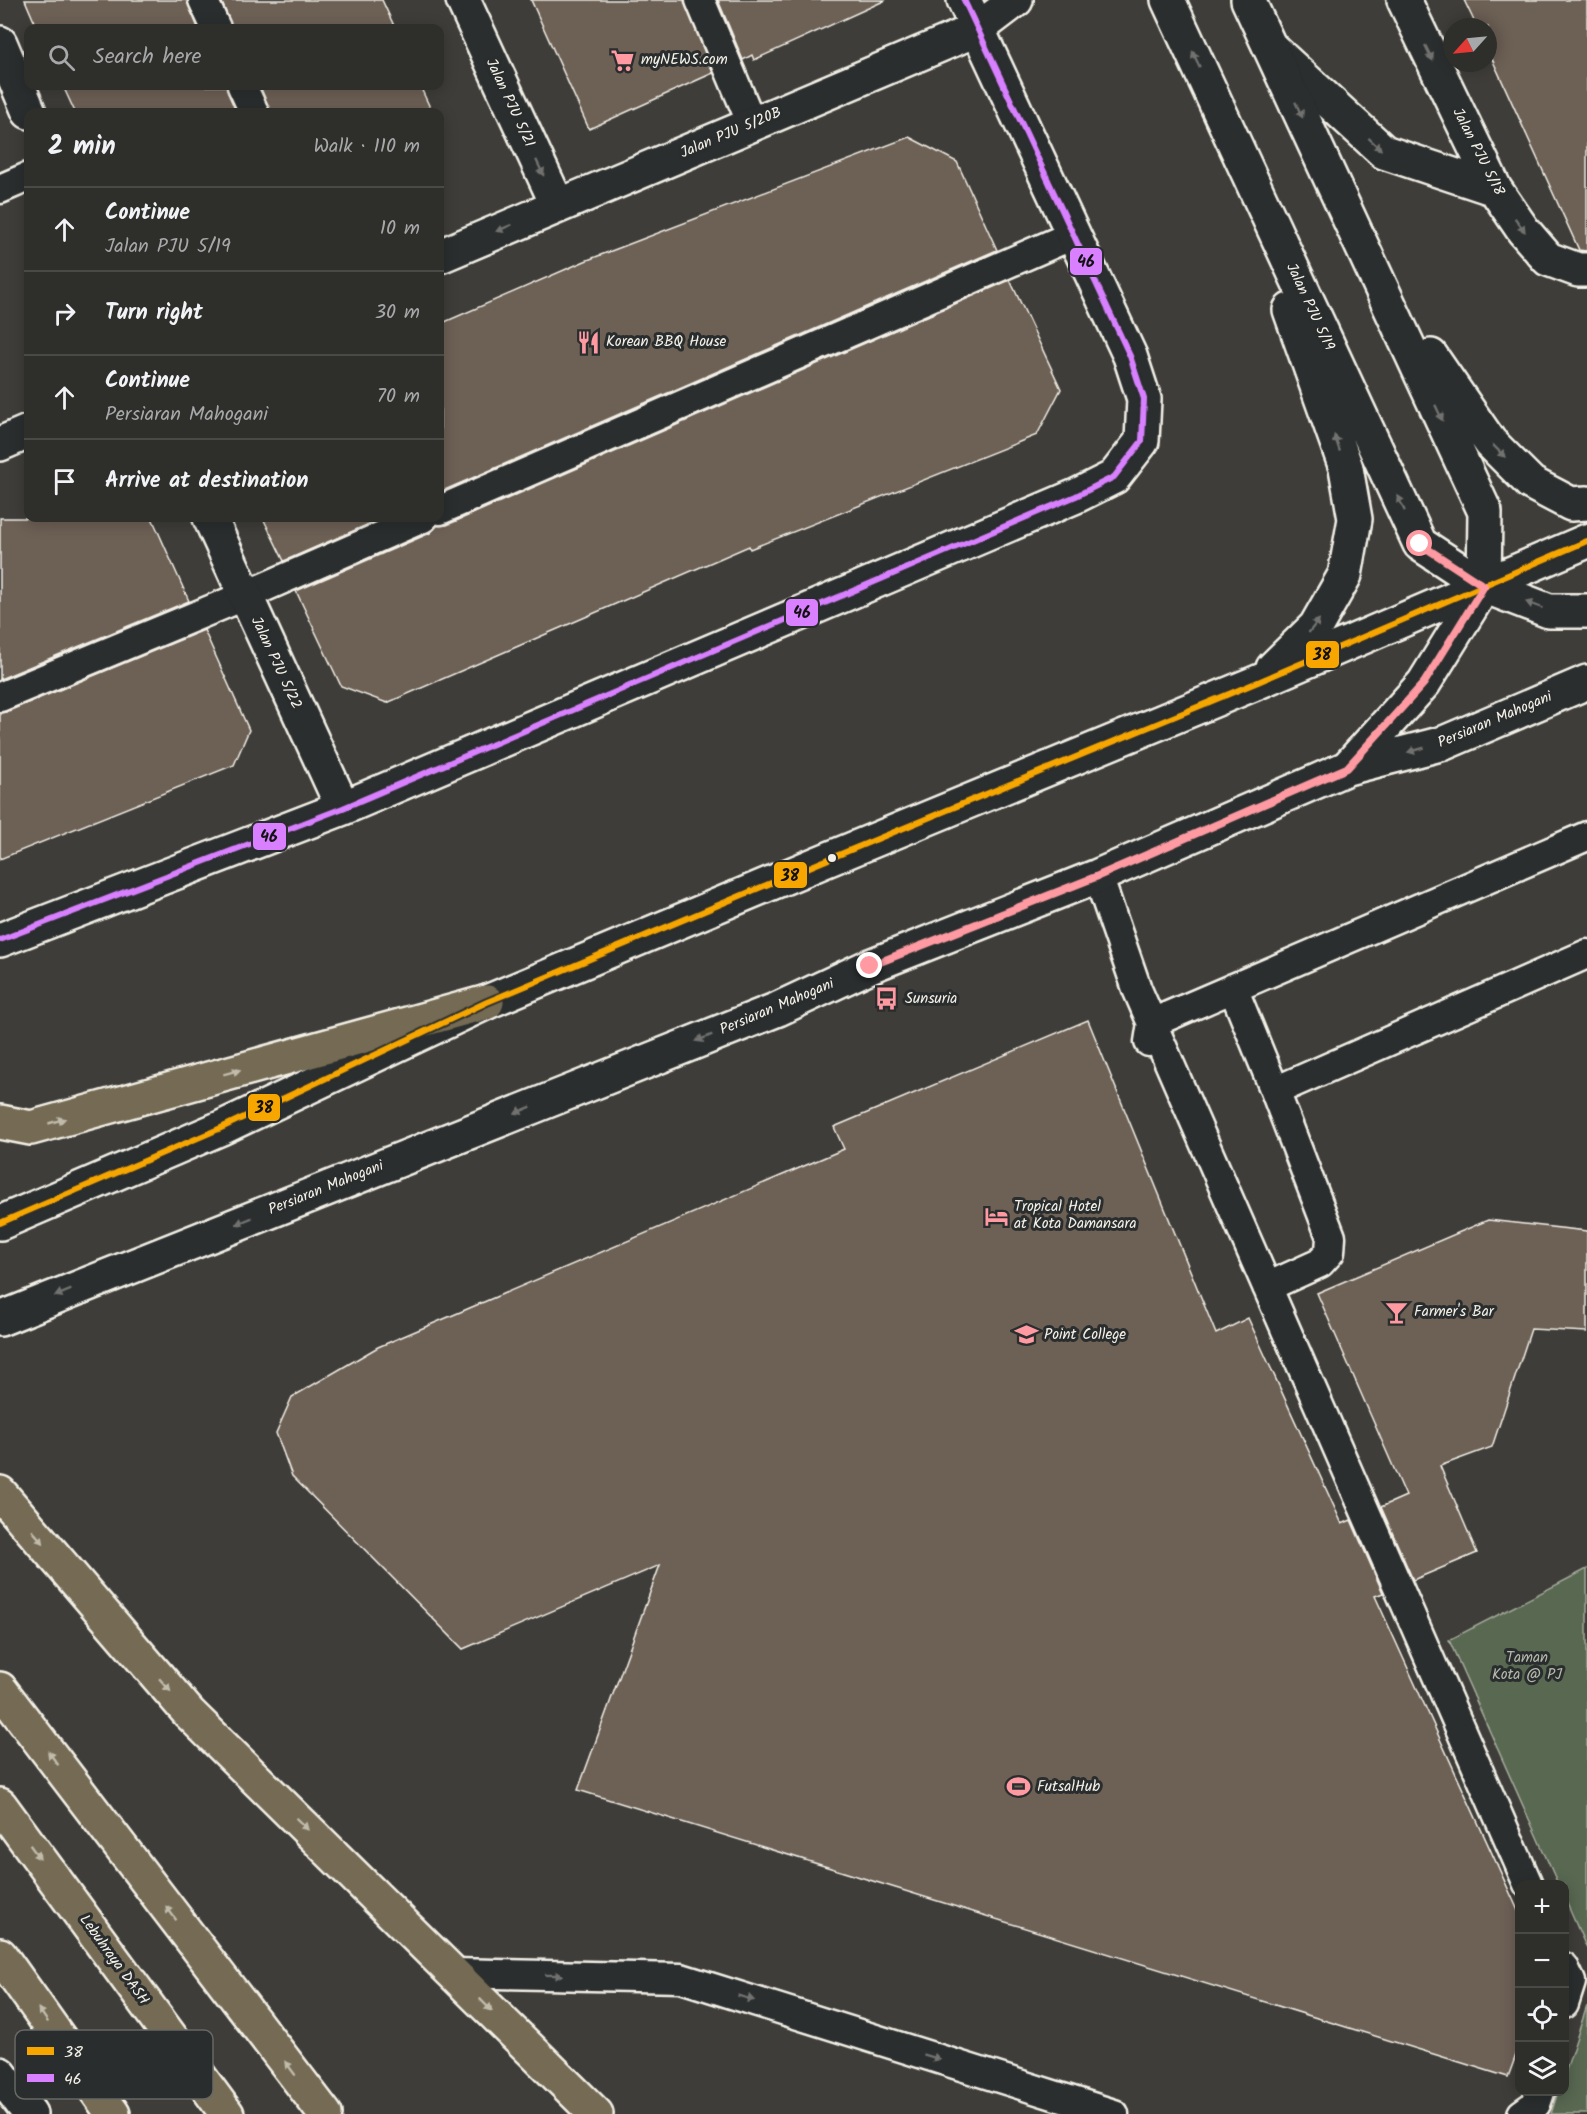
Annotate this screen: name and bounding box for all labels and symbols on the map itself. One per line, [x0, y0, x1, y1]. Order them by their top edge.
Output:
north arrow [1443, 18, 1497, 72]
one-way arrow [1425, 44, 1434, 61]
supermarket icon: myNEWS.com [610, 47, 636, 73]
place label: myNEWS.com [641, 48, 728, 72]
one-way arrow [1191, 50, 1200, 67]
street label: Jalan PJU 5/21 [479, 55, 541, 152]
street label: Jalan PJU 5/20B [677, 101, 785, 165]
one-way arrow [1295, 102, 1304, 119]
street label: Jalan PJU 5/18 [1446, 104, 1511, 201]
one-way arrow [1367, 137, 1382, 150]
one-way arrow [536, 159, 545, 176]
one-way arrow [1514, 216, 1526, 232]
one-way arrow [495, 224, 513, 234]
line badge: 46 [1069, 247, 1103, 276]
text: 46 [1077, 250, 1095, 275]
street label: Jalan PJU 5/19 [1279, 259, 1341, 355]
restaurant icon: Korean BBQ House [575, 329, 601, 355]
place label: Korean BBQ House [606, 330, 727, 354]
one-way arrow [1435, 405, 1444, 422]
one-way arrow [1331, 434, 1341, 452]
one-way arrow [1492, 444, 1506, 459]
one-way arrow [1396, 494, 1405, 511]
route start [1406, 530, 1432, 556]
line badge: 46 [785, 598, 819, 627]
one-way arrow [1525, 600, 1543, 609]
text: 46 [793, 601, 811, 626]
street label: Jalan PJU 5/22 [244, 613, 308, 713]
one-way arrow [1308, 618, 1321, 634]
line badge: 38 [1305, 640, 1340, 669]
text: 38 [1312, 643, 1332, 668]
street label: Persiaran Mahogani [1434, 685, 1557, 755]
one-way arrow [1407, 746, 1425, 756]
line badge: 46 [252, 822, 287, 851]
text: 46 [260, 825, 278, 850]
unlabelled marker [826, 852, 838, 864]
line badge: 38 [773, 861, 808, 889]
text: 38 [780, 864, 800, 889]
route end [856, 952, 882, 978]
street label: Persiaran Mahogani [716, 972, 839, 1042]
bus stop icon: Sunsuria [874, 986, 900, 1012]
place label: Sunsuria [905, 987, 957, 1011]
one-way arrow [695, 1033, 713, 1043]
one-way arrow [223, 1066, 241, 1076]
line badge: 38 [247, 1093, 281, 1122]
text: 38 [254, 1096, 274, 1121]
one-way arrow [514, 1106, 532, 1115]
one-way arrow [48, 1116, 66, 1125]
street label: Persiaran Mahogani [265, 1153, 389, 1222]
place label: Tropical Hotel at Kota Damansara [1014, 1195, 1136, 1236]
hotel icon: Tropical Hotel at Kota Damansara [983, 1203, 1009, 1229]
one-way arrow [235, 1216, 253, 1226]
one-way arrow [54, 1289, 72, 1298]
bar icon: Farmer's Bar [1383, 1299, 1409, 1325]
place label: Farmer's Bar [1414, 1300, 1495, 1324]
school or university icon: Point College [1013, 1322, 1039, 1348]
place label: Point College [1044, 1323, 1126, 1347]
one-way arrow [31, 1529, 44, 1544]
park label: Taman Kota @ PJ [1492, 1646, 1563, 1687]
one-way arrow [158, 1677, 171, 1692]
one-way arrow [46, 1750, 59, 1766]
sports icon: FutsalHub [1006, 1774, 1032, 1800]
place label: FutsalHub [1037, 1775, 1100, 1799]
one-way arrow [294, 1817, 309, 1831]
one-way arrow [28, 1845, 40, 1860]
one-way arrow [166, 1905, 178, 1920]
street label: Lebuhraya DASH [73, 1910, 155, 2010]
one-way arrow [544, 1970, 563, 1980]
one-way arrow [737, 1994, 755, 2003]
one-way arrow [479, 1997, 493, 2011]
one-way arrow [38, 2007, 49, 2023]
legend [15, 2030, 213, 2099]
text: 38 [64, 2040, 83, 2065]
one-way arrow [923, 2052, 941, 2062]
one-way arrow [284, 2060, 296, 2075]
text: 46 [64, 2067, 82, 2092]

